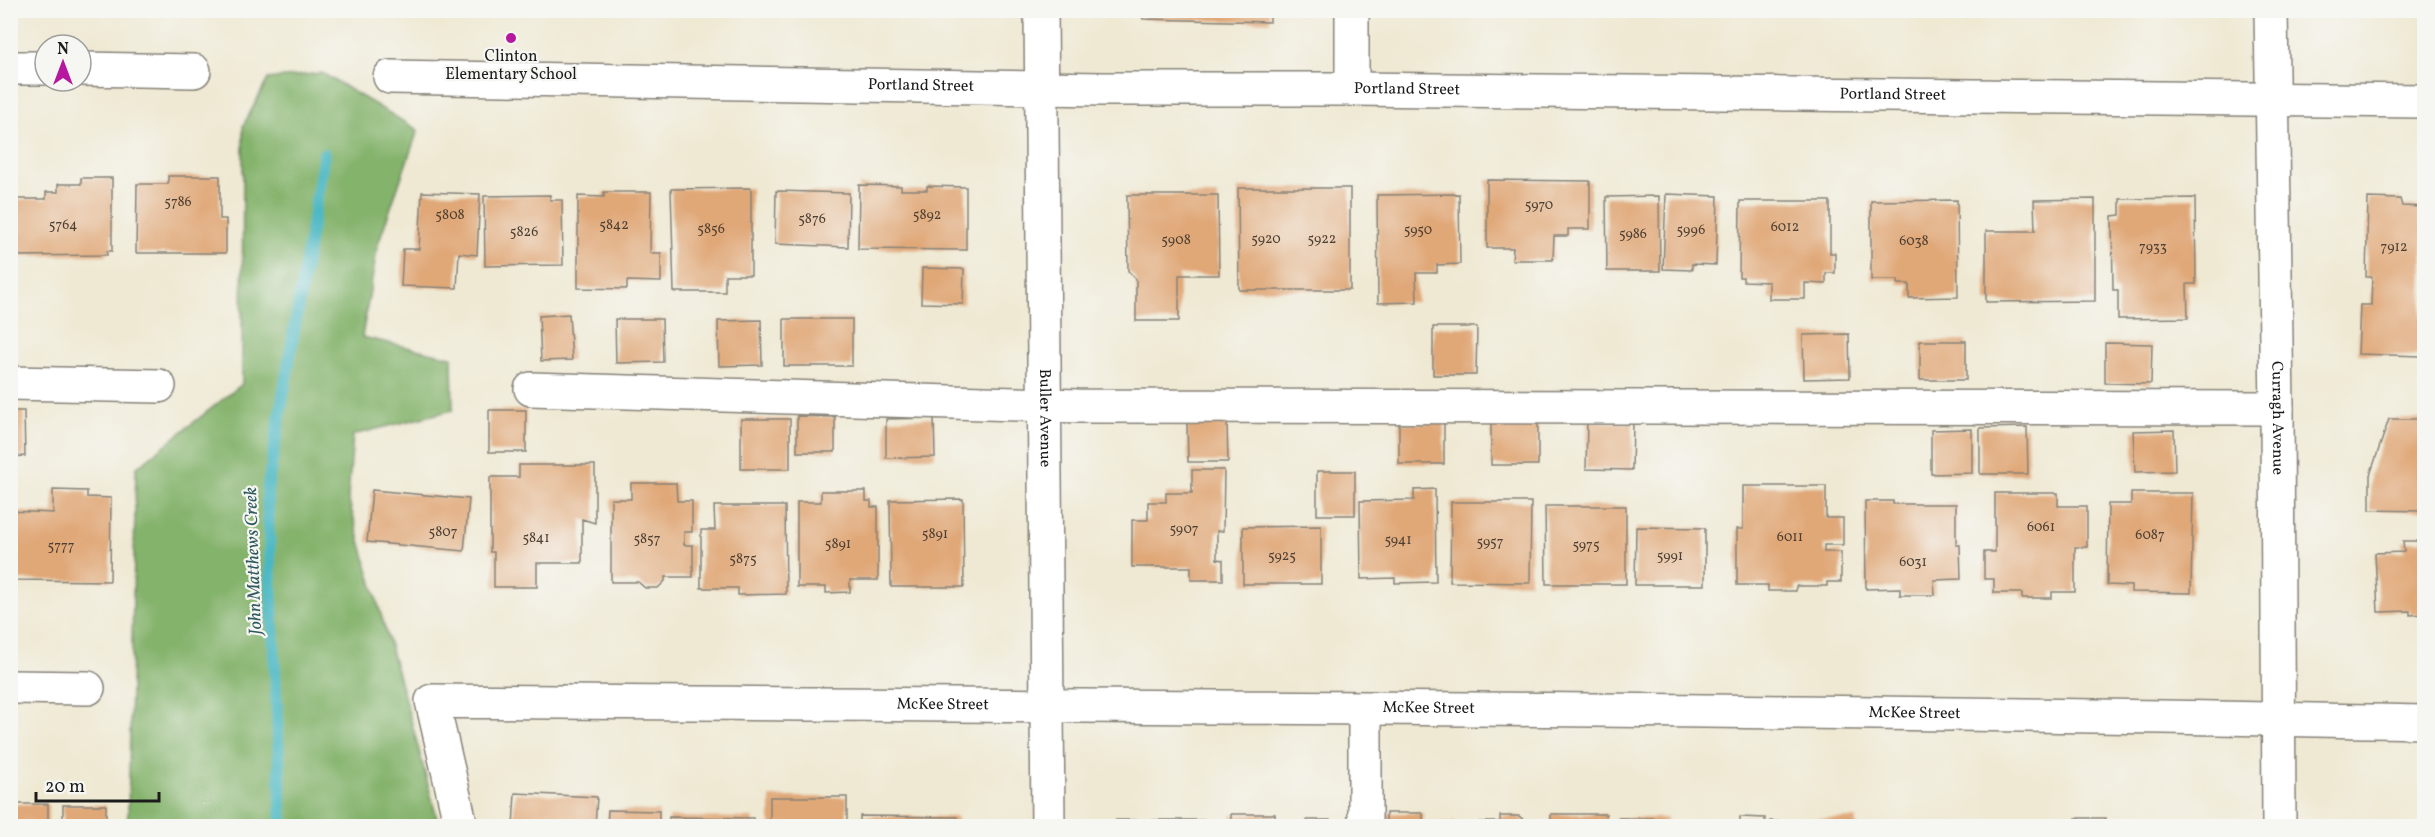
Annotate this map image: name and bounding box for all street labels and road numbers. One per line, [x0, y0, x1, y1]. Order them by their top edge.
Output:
street label: Portland Street [868, 74, 975, 98]
street label: Portland Street [1354, 78, 1461, 101]
street label: Portland Street [1840, 83, 1947, 107]
street label: Curragh Avenue [2265, 361, 2288, 475]
street label: Buller Avenue [1033, 369, 1056, 467]
street label: McKee Street [896, 694, 989, 716]
street label: McKee Street [1382, 697, 1475, 720]
street label: McKee Street [1868, 702, 1961, 725]

